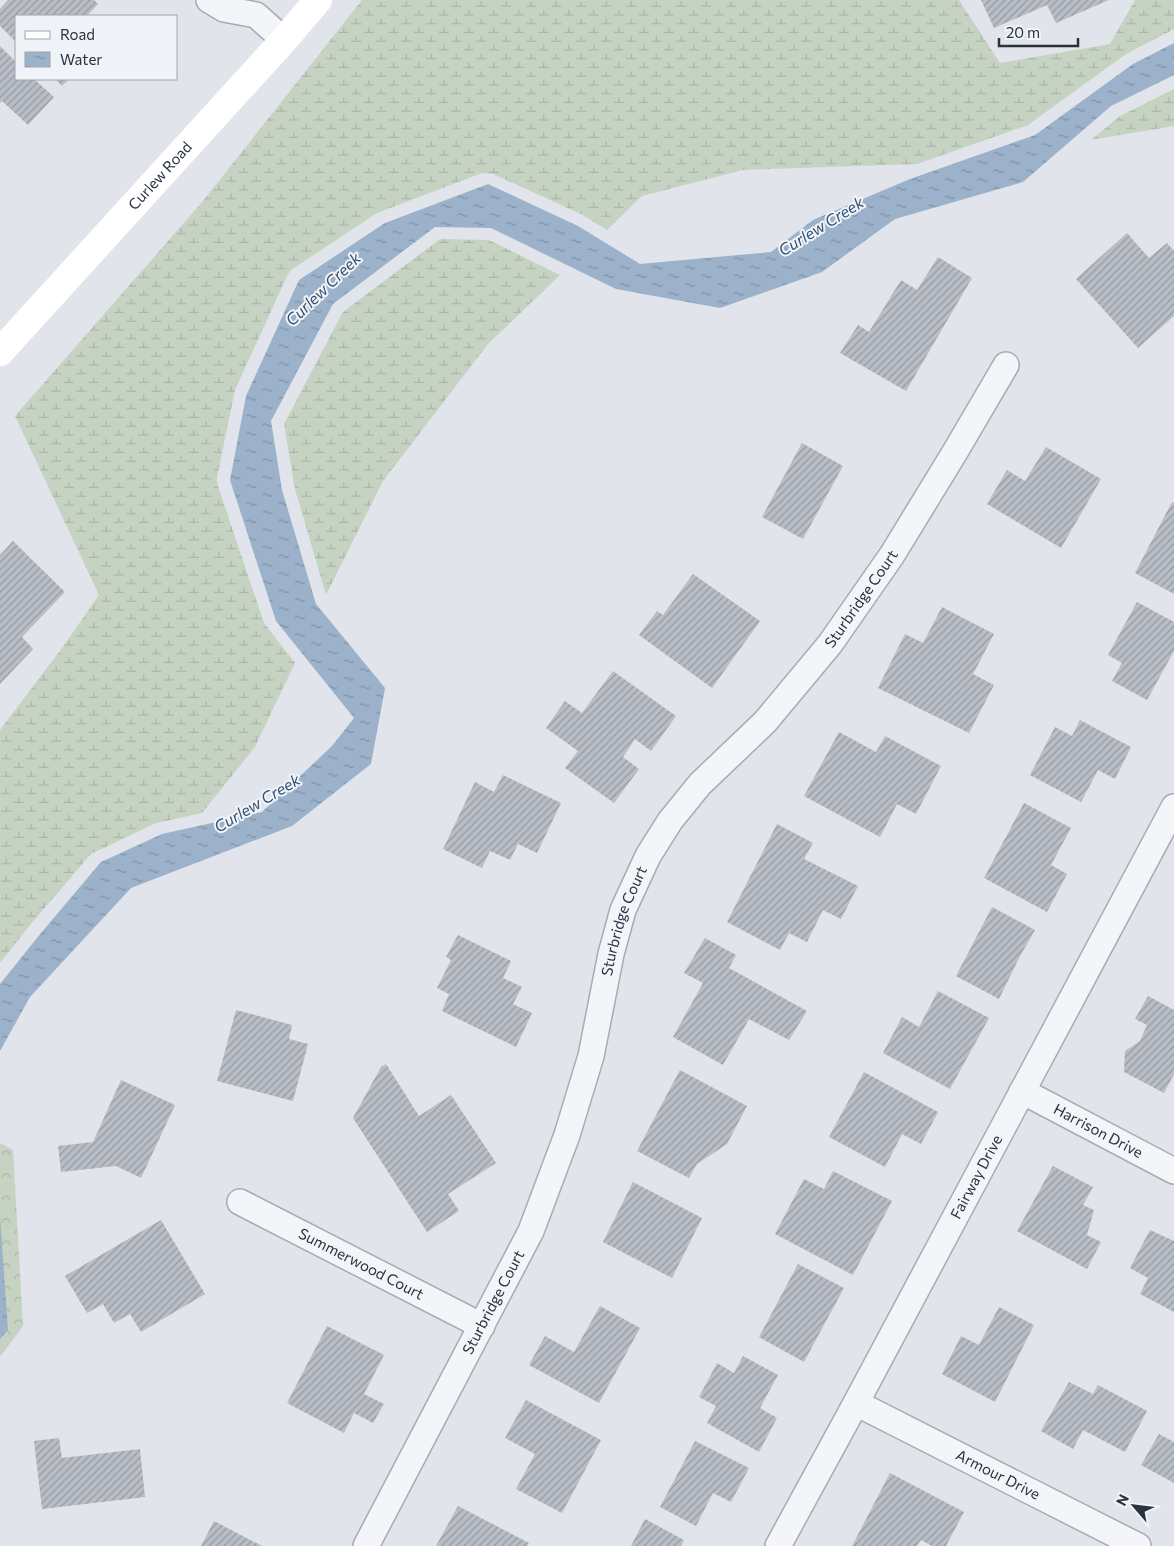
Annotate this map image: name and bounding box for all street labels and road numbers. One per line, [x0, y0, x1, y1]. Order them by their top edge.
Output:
street label: Curlew Road [124, 137, 195, 213]
street label: Sturbridge Court [820, 546, 901, 651]
street label: Sturbridge Court [597, 863, 650, 977]
street label: Harrison Drive [1051, 1099, 1146, 1161]
street label: Fairway Drive [946, 1131, 1005, 1222]
street label: Summerwood Court [296, 1224, 427, 1303]
street label: Sturbridge Court [458, 1247, 527, 1357]
street label: Armour Drive [953, 1445, 1043, 1503]

